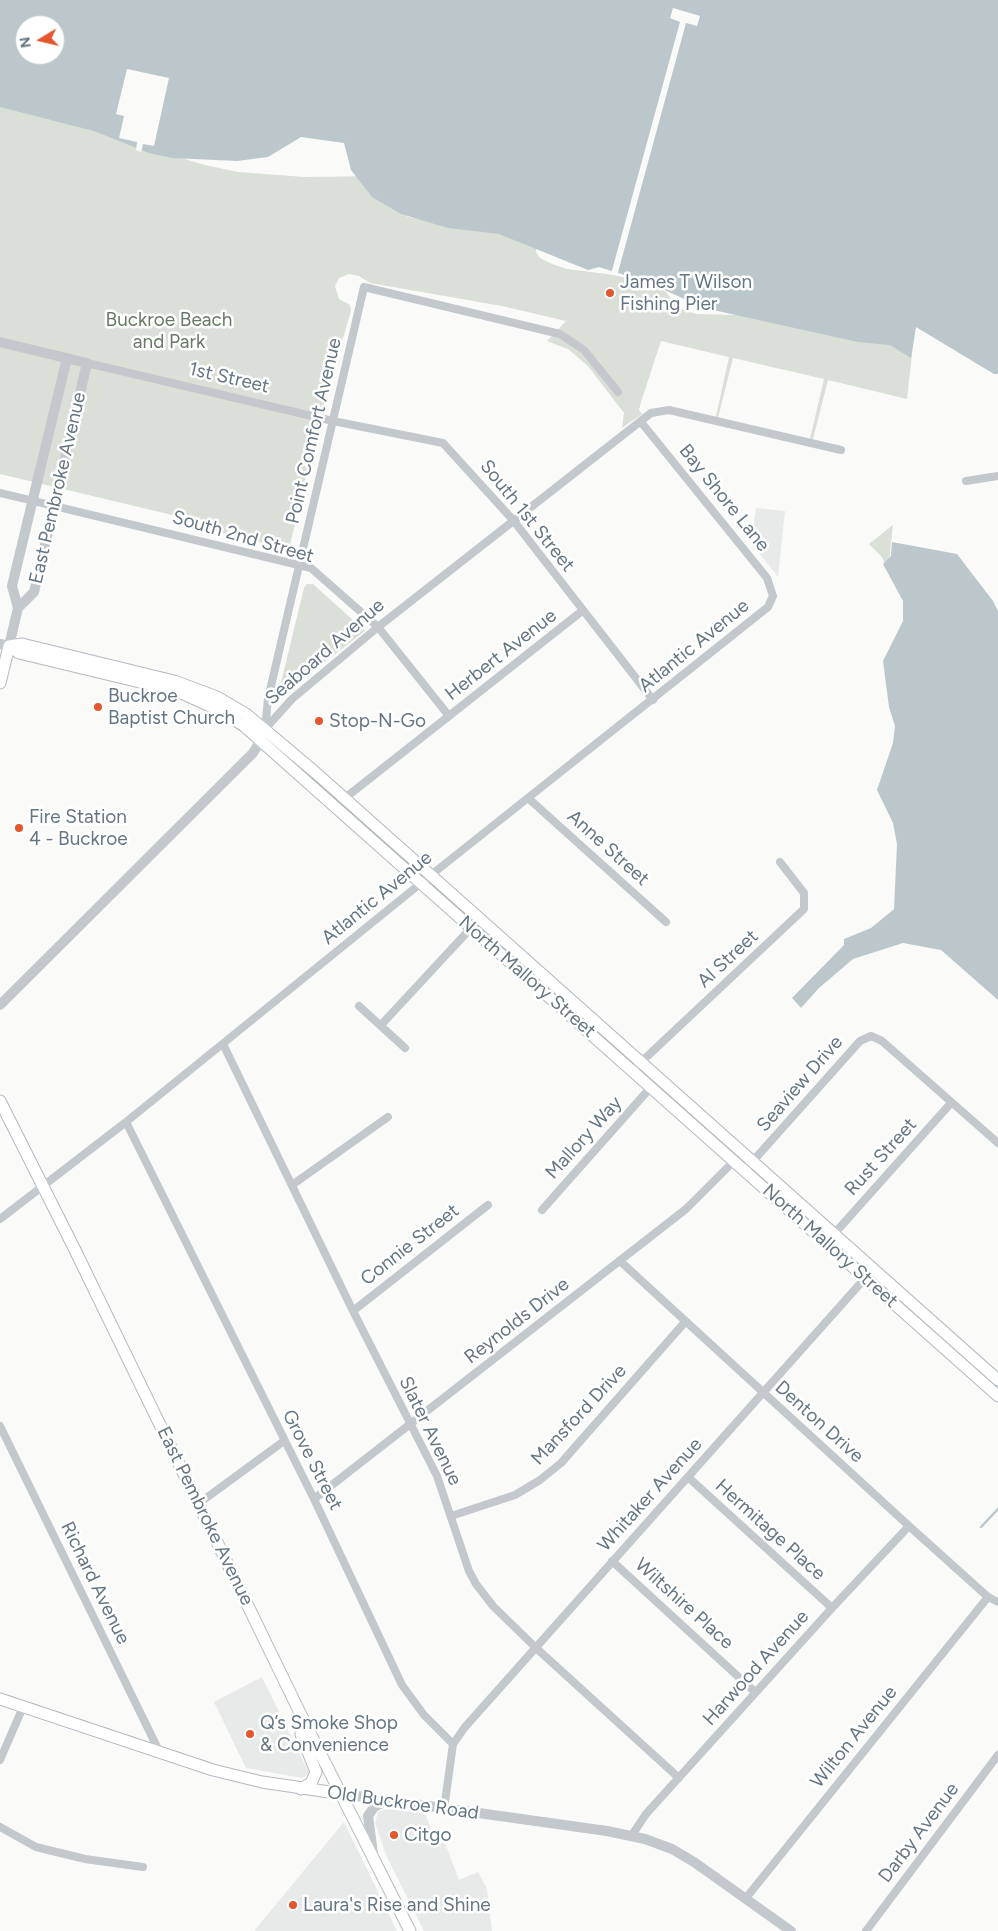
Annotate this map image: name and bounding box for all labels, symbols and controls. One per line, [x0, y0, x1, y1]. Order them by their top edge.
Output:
north arrow [15, 15, 65, 65]
text: N [16, 36, 35, 49]
place label: James T Wilson Fishing Pier [620, 271, 752, 315]
marker: James T Wilson Fishing Pier [604, 287, 616, 299]
park label: Buckroe Beach and Park [106, 309, 232, 353]
street label: Point Comfort Avenue [282, 336, 346, 526]
street label: 1st Street [187, 358, 271, 398]
street label: East Pembroke Avenue [25, 390, 91, 586]
street label: Bay Shore Lane [674, 440, 774, 556]
street label: South 1st Street [475, 455, 579, 577]
street label: South 2nd Street [170, 506, 316, 568]
street label: Seaboard Avenue [261, 594, 389, 710]
street label: Atlantic Avenue [634, 595, 754, 697]
street label: Herbert Avenue [441, 604, 561, 706]
place label: Buckroe Baptist Church [108, 685, 235, 729]
marker: Buckroe Baptist Church [92, 701, 104, 713]
place label: Stop-N-Go [329, 710, 426, 732]
marker: Stop-N-Go [313, 715, 325, 727]
street label: Anne Street [562, 805, 654, 891]
place label: Fire Station 4 - Buckroe [29, 806, 128, 850]
marker: Fire Station 4 - Buckroe [13, 822, 25, 834]
street label: Atlantic Avenue [317, 847, 437, 949]
street label: North Mallory Street [454, 911, 600, 1043]
street label: Al Street [693, 925, 763, 993]
street label: Seaview Drive [752, 1031, 848, 1137]
street label: Mallory Way [541, 1092, 627, 1184]
street label: Rust Street [840, 1114, 922, 1200]
street label: North Mallory Street [758, 1179, 902, 1313]
street label: Connie Street [356, 1200, 464, 1290]
street label: Reynolds Drive [460, 1273, 574, 1369]
street label: Mansford Drive [527, 1360, 631, 1470]
street label: Slater Avenue [394, 1373, 466, 1489]
street label: Denton Drive [770, 1376, 868, 1468]
street label: Grove Street [277, 1406, 347, 1514]
street label: East Pembroke Avenue [152, 1423, 258, 1609]
street label: Whitaker Avenue [593, 1434, 707, 1556]
street label: Hermitage Place [710, 1475, 830, 1585]
street label: Richard Avenue [56, 1518, 134, 1648]
street label: Wiltshire Place [630, 1554, 738, 1654]
street label: Harwood Avenue [698, 1606, 814, 1730]
street label: Wilton Avenue [806, 1681, 902, 1793]
place label: Q’s Smoke Shop & Convenience [260, 1712, 398, 1756]
marker: Q’s Smoke Shop & Convenience [244, 1728, 256, 1740]
street label: Darby Avenue [874, 1779, 964, 1887]
street label: Old Buckroe Road [326, 1781, 480, 1825]
place label: Citgo [404, 1824, 451, 1846]
marker: Citgo [388, 1829, 400, 1841]
place label: Laura's Rise and Shine [303, 1894, 491, 1916]
marker: Laura's Rise and Shine [287, 1899, 299, 1911]

